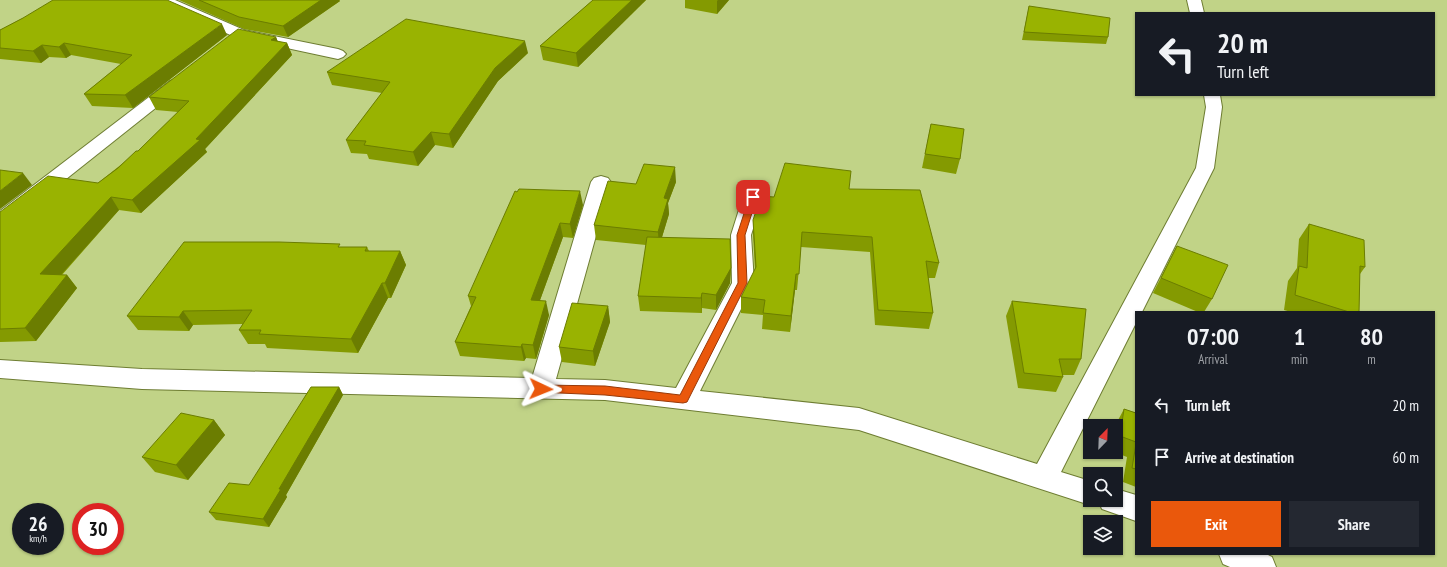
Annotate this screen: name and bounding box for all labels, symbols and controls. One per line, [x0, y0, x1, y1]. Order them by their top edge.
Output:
text: 20 m [1217, 24, 1268, 61]
icon: left [1151, 28, 1203, 80]
text: Turn left [1217, 60, 1269, 83]
pin [736, 180, 770, 214]
icon: arrive [742, 186, 764, 208]
text: 07:00 [1187, 321, 1239, 352]
text: 1 [1294, 321, 1305, 352]
text: 80 [1360, 321, 1383, 352]
text: Arrival [1198, 351, 1228, 368]
text: min [1291, 351, 1308, 368]
text: m [1367, 351, 1376, 368]
position arrow [520, 368, 562, 410]
icon: left [1151, 394, 1173, 416]
text: Turn left [1185, 396, 1230, 415]
text: 20 m [1393, 396, 1419, 415]
north arrow [1083, 419, 1123, 459]
map controls [1083, 419, 1123, 555]
icon: arrive [1151, 446, 1173, 468]
text: Arrive at destination [1185, 448, 1294, 467]
text: 60 m [1393, 448, 1419, 467]
button: search [1083, 467, 1123, 507]
button: Exit [1151, 501, 1281, 547]
button: Share [1289, 501, 1419, 547]
speed limit sign: 30 [72, 503, 124, 555]
text: 26 [28, 511, 48, 537]
button: layers [1083, 515, 1123, 555]
text: km/h [29, 532, 47, 545]

